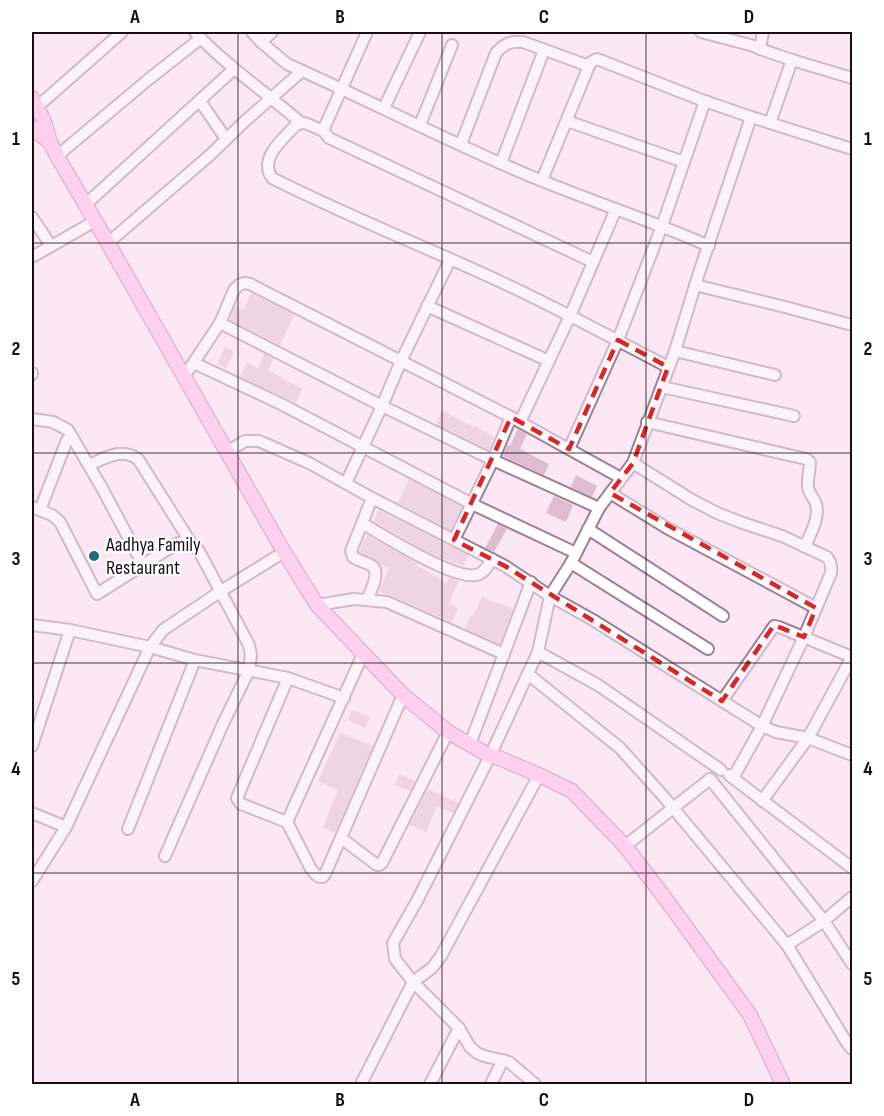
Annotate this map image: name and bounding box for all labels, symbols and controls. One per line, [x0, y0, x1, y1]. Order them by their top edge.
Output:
text: A [129, 5, 140, 29]
text: B [335, 5, 345, 29]
text: C [539, 5, 549, 29]
text: D [744, 5, 754, 29]
text: 1 [12, 127, 20, 151]
text: 1 [864, 127, 872, 151]
text: 2 [12, 337, 20, 361]
text: 2 [864, 337, 872, 361]
place label: Aadhya Family Restaurant [105, 533, 201, 580]
text: 3 [12, 547, 21, 571]
text: 3 [864, 547, 873, 571]
marker: Aadhya Family Restaurant [87, 549, 101, 563]
text: 4 [11, 757, 21, 781]
text: 4 [863, 757, 873, 781]
text: 5 [12, 967, 21, 991]
text: 5 [864, 967, 873, 991]
text: A [129, 1088, 140, 1112]
text: B [335, 1088, 345, 1112]
text: C [539, 1088, 549, 1112]
text: D [744, 1088, 754, 1112]

